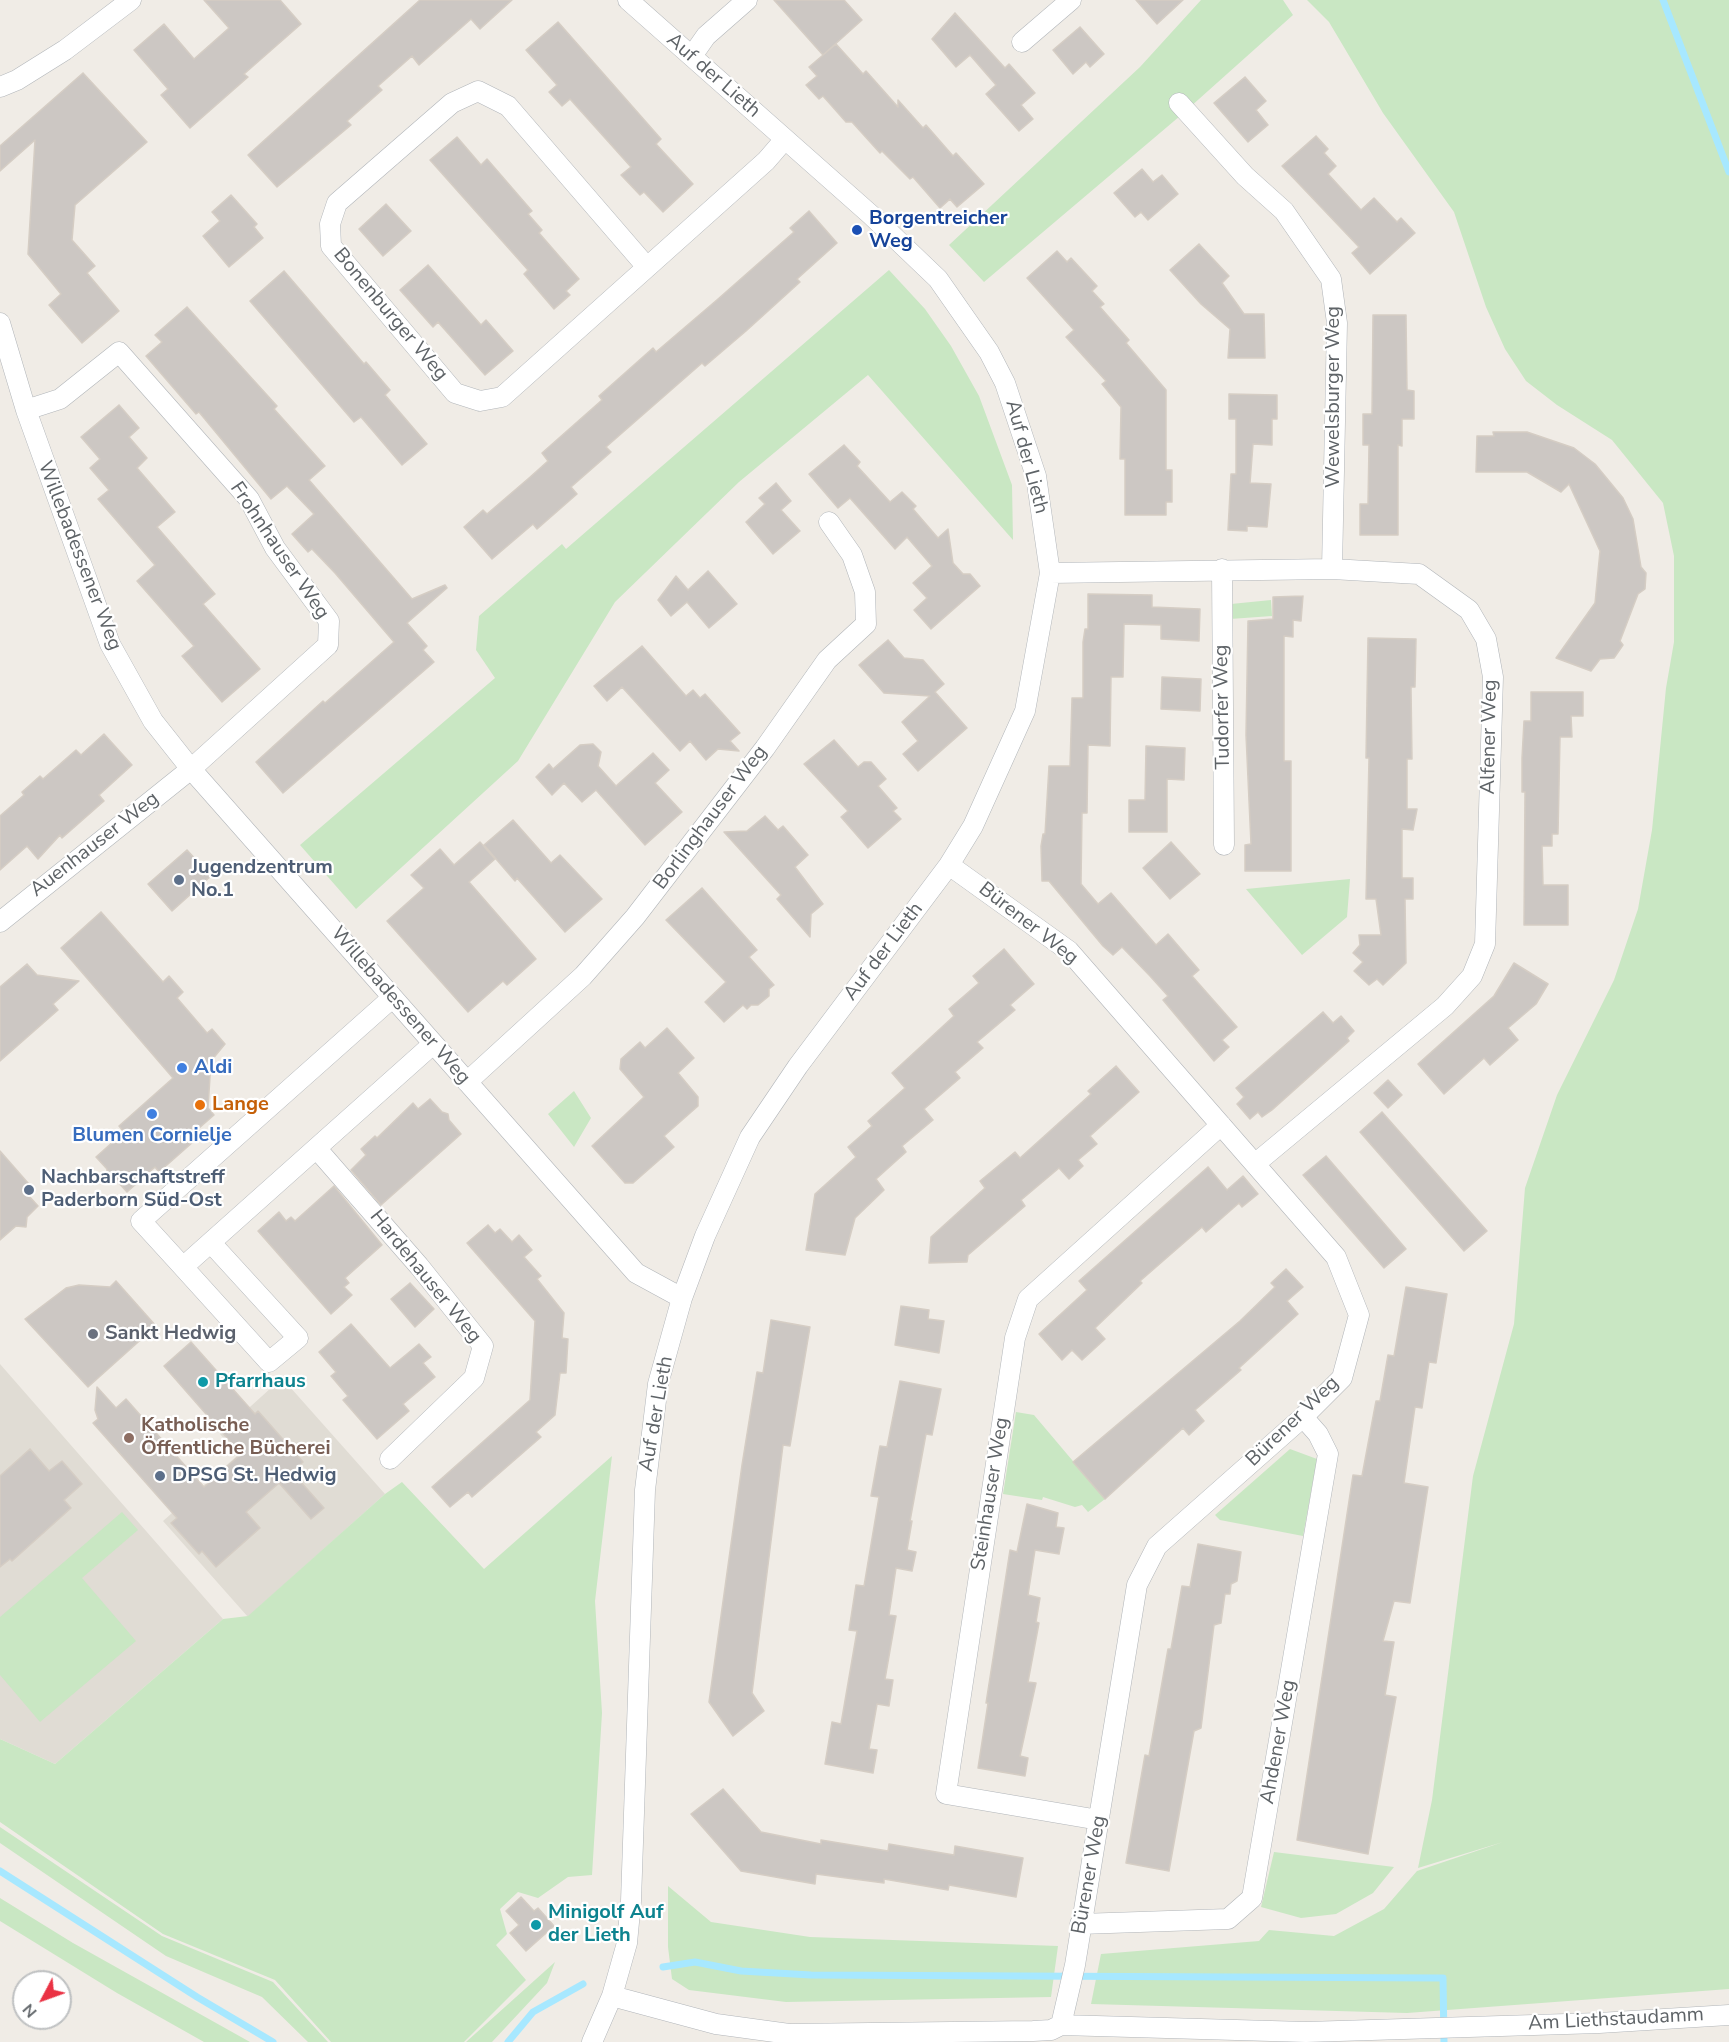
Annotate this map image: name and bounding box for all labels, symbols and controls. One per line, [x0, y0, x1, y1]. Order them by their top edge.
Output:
street label: Auf der Lieth [661, 29, 765, 123]
place label: Borgentreicher Weg [869, 207, 1008, 254]
marker: Borgentreicher Weg [850, 223, 864, 237]
street label: Bonenburger Weg [328, 244, 452, 386]
street label: Wewelsburger Weg [1322, 306, 1346, 488]
street label: Auf der Lieth [999, 398, 1053, 516]
street label: Willebadessener Weg [32, 458, 126, 654]
street label: Frohnhauser Weg [224, 478, 334, 624]
street label: Tudorfer Weg [1210, 644, 1236, 770]
street label: Alfener Weg [1477, 679, 1503, 795]
street label: Borlinghauser Weg [649, 741, 773, 895]
street label: Auenhauser Weg [26, 787, 164, 903]
place label: Jugendzentrum No.1 [191, 856, 333, 903]
marker: Jugendzentrum No.1 [172, 873, 186, 887]
street label: Bürener Weg [973, 878, 1083, 970]
street label: Auf der Lieth [839, 898, 929, 1006]
street label: Willebadessener Weg [325, 922, 475, 1090]
place label: Aldi [194, 1056, 232, 1080]
marker: Aldi [175, 1061, 189, 1075]
place label: Lange [212, 1093, 269, 1117]
marker: Lange [193, 1098, 207, 1112]
marker: Blumen Cornielje [145, 1107, 159, 1121]
place label: Blumen Cornielje [72, 1124, 232, 1148]
place label: Nachbarschaftstreff Paderborn Süd-Ost [41, 1166, 225, 1213]
marker: Nachbarschaftstreff Paderborn Süd-Ost [22, 1183, 36, 1197]
street label: Hardehauser Weg [364, 1206, 486, 1348]
place label: Sankt Hedwig [105, 1322, 236, 1346]
marker: Sankt Hedwig [86, 1327, 100, 1341]
street label: Auf der Lieth [635, 1354, 679, 1474]
place label: Pfarrhaus [215, 1370, 306, 1394]
street label: Bürener Weg [1242, 1372, 1344, 1472]
marker: Pfarrhaus [196, 1375, 210, 1389]
place label: Katholische Öffentliche Bücherei [141, 1414, 331, 1461]
street label: Steinhauser Weg [967, 1416, 1015, 1572]
marker: Katholische Öffentliche Bücherei [122, 1431, 136, 1445]
place label: DPSG St. Hedwig [172, 1464, 336, 1488]
marker: DPSG St. Hedwig [153, 1469, 167, 1483]
street label: Ahdener Weg [1256, 1678, 1302, 1806]
street label: Bürener Weg [1068, 1814, 1112, 1936]
place label: Minigolf Auf der Lieth [548, 1901, 663, 1948]
marker: Minigolf Auf der Lieth [529, 1918, 543, 1932]
north arrow [12, 1970, 72, 2030]
text: N [18, 1999, 42, 2022]
street label: Am Liethstaudamm [1527, 2003, 1705, 2037]

